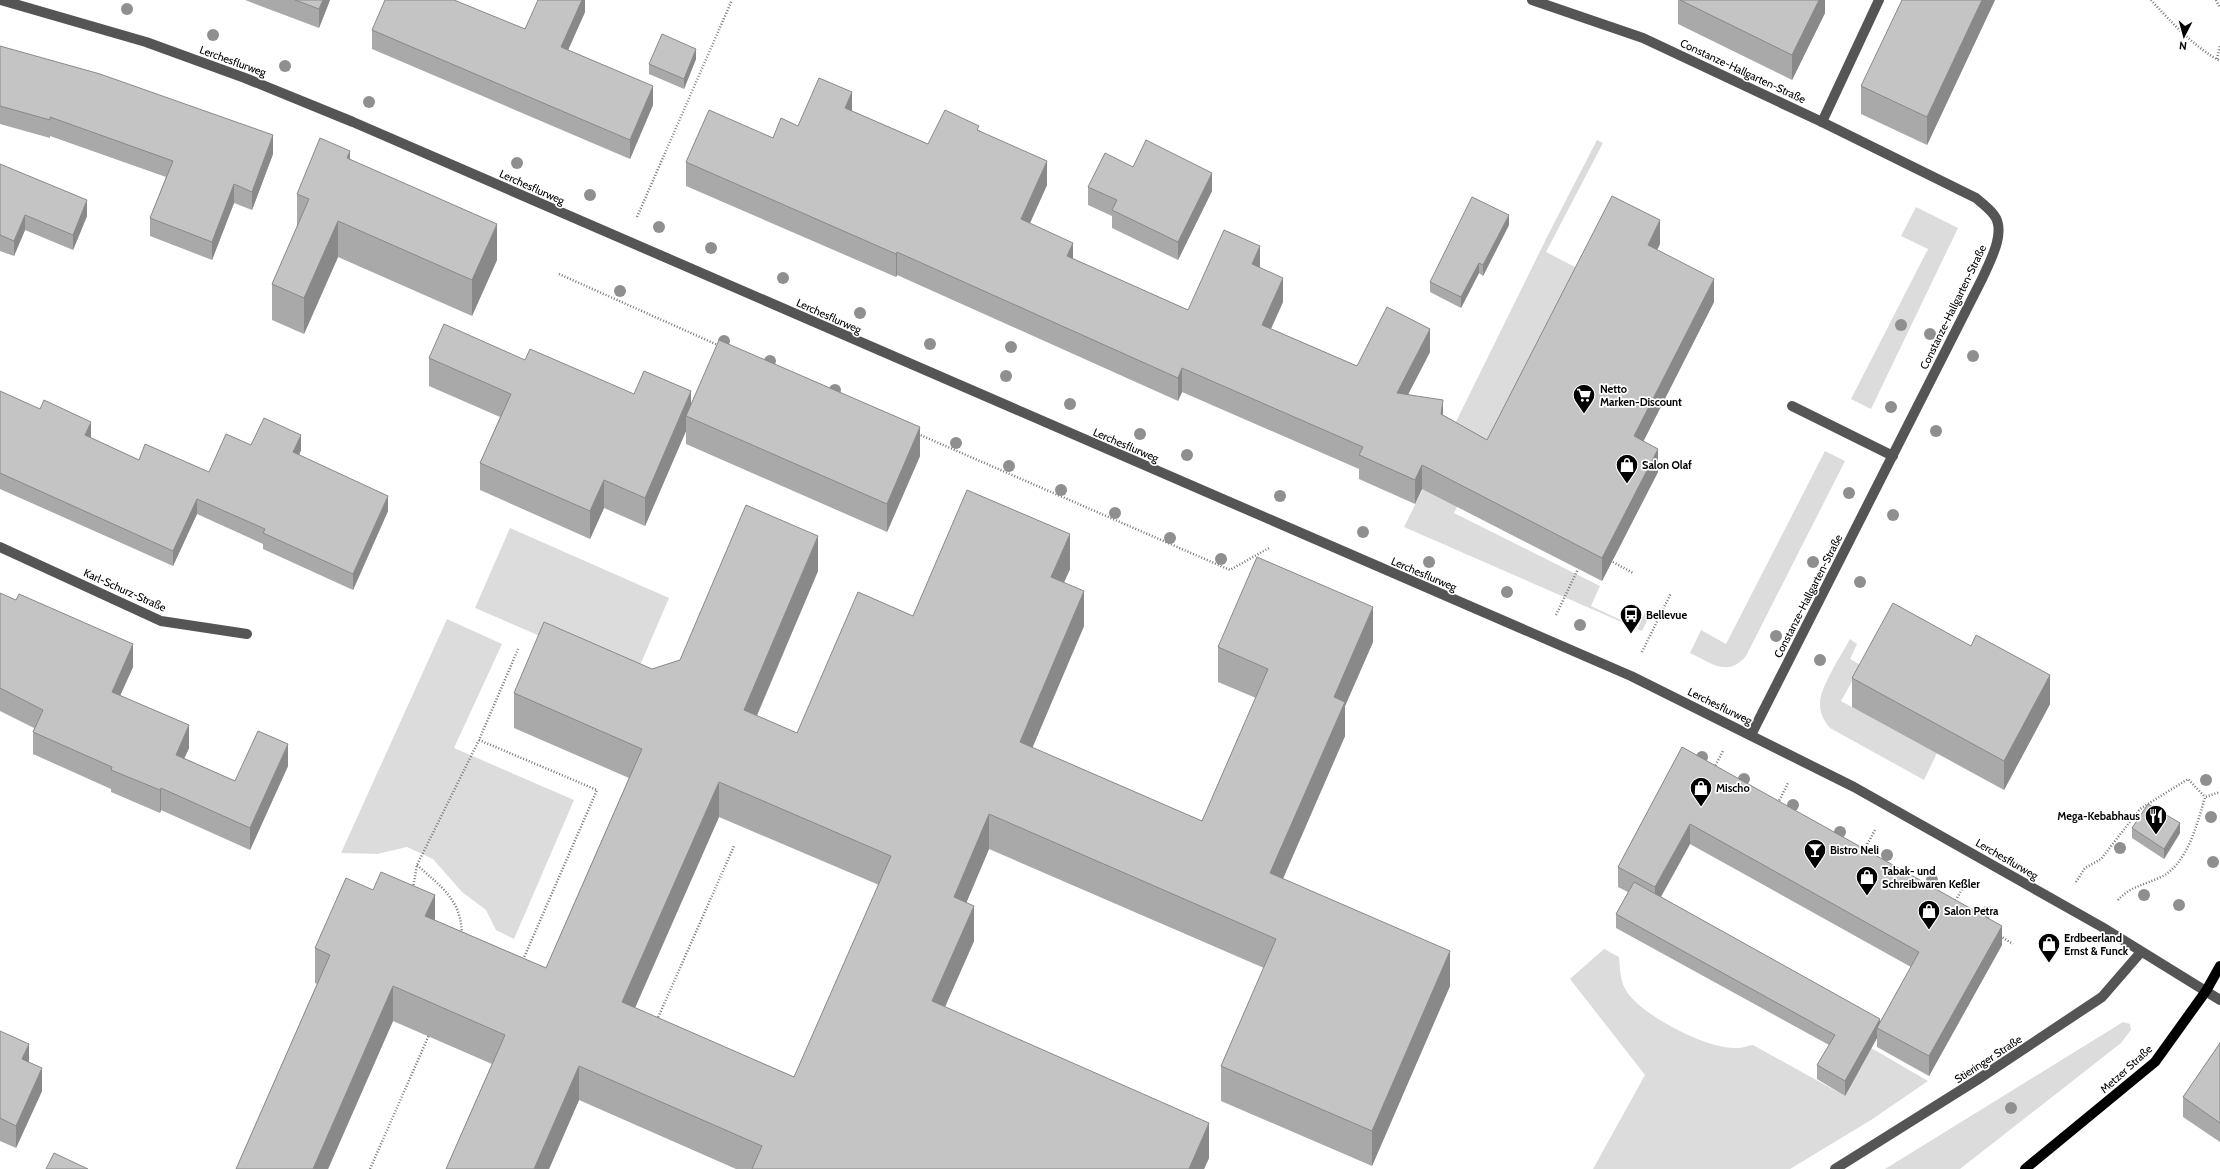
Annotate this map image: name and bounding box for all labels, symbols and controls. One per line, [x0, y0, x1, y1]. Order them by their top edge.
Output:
north arrow [2164, 16, 2204, 56]
street label: Constanze-Hallgarten-Straße [1678, 36, 1808, 106]
text: N [2178, 39, 2188, 53]
street label: Lerchesflurweg [198, 42, 269, 80]
street label: Lerchesflurweg [497, 166, 567, 208]
street label: Constanze-Hallgarten-Straße [1917, 242, 1989, 372]
street label: Lerchesflurweg [794, 295, 864, 337]
supermarket icon: Netto Marken-Discount [1571, 382, 1597, 415]
place label: Netto Marken-Discount [1600, 382, 1682, 409]
street label: Lerchesflurweg [1091, 425, 1161, 465]
shop icon: Salon Olaf [1614, 452, 1640, 485]
place label: Salon Olaf [1642, 458, 1692, 472]
street label: Constanze-Hallgarten-Straße [1771, 532, 1845, 660]
street label: Lerchesflurweg [1389, 554, 1459, 594]
street label: Karl-Schurz-Straße [82, 566, 169, 615]
bus stop icon: Bellevue [1618, 602, 1644, 635]
place label: Bellevue [1646, 608, 1687, 622]
street label: Lerchesflurweg [1685, 684, 1755, 728]
shop icon: Mischo [1688, 775, 1714, 808]
place label: Mischo [1716, 781, 1750, 795]
restaurant icon: Mega-Kebabhaus [2143, 803, 2169, 836]
place label: Mega-Kebabhaus [2057, 809, 2140, 823]
street label: Lerchesflurweg [1973, 835, 2041, 883]
bar icon: Bistro Neli [1802, 837, 1828, 870]
place label: Bistro Neli [1830, 843, 1879, 857]
shop icon: Tabak- und Schreibwaren Keßler [1854, 864, 1880, 897]
place label: Tabak- und Schreibwaren Keßler [1882, 864, 1980, 891]
shop icon: Salon Petra [1916, 898, 1942, 931]
place label: Salon Petra [1944, 904, 1999, 918]
shop icon: Erdbeerland Ernst & Funck [2036, 931, 2062, 964]
place label: Erdbeerland Ernst & Funck [2064, 931, 2129, 958]
street label: Stieringer Straße [1952, 1032, 2025, 1086]
street label: Metzer Straße [2097, 1042, 2155, 1096]

